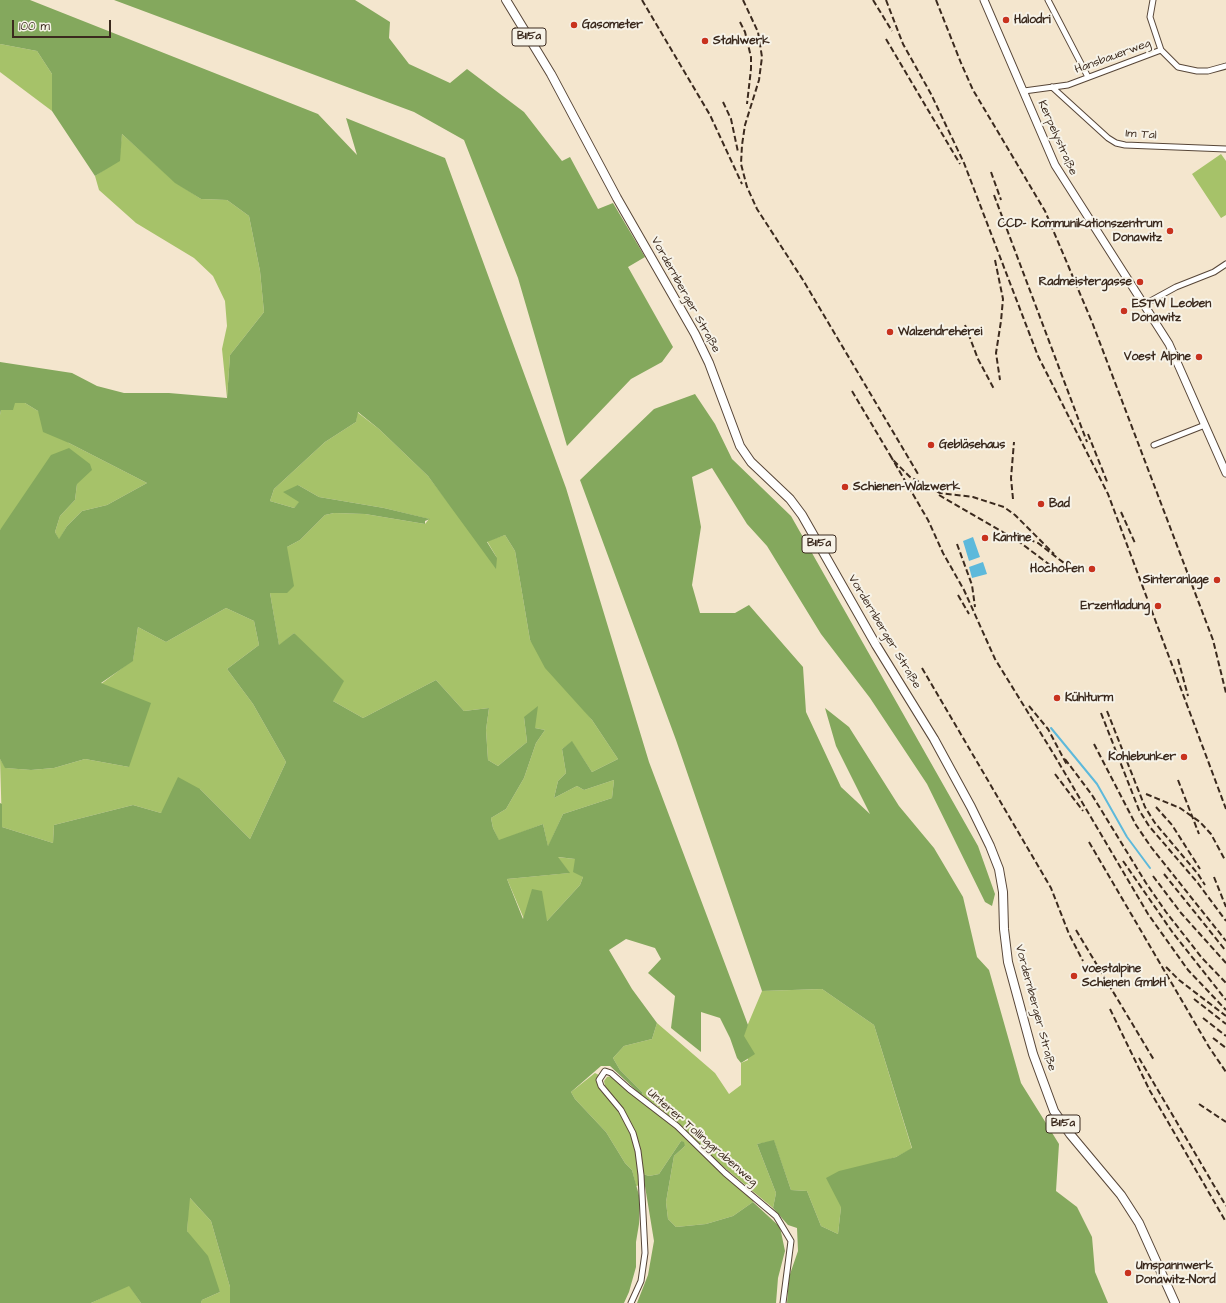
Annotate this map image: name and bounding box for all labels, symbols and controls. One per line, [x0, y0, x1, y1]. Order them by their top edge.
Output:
scale bar [14, 12, 113, 38]
place label: Halodri [1014, 13, 1051, 27]
marker: Halodri [1001, 15, 1011, 25]
text: 100 m [19, 18, 50, 35]
place label: Gasometer [582, 18, 643, 32]
marker: Gasometer [569, 20, 579, 30]
road number: B115a [512, 28, 546, 46]
place label: Stahlwerk [713, 34, 770, 48]
marker: Stahlwerk [700, 36, 710, 46]
street label: Hansbauerweg [1073, 37, 1153, 77]
street label: Kerpelystraße [1034, 98, 1080, 178]
street label: Im Tal [1125, 127, 1157, 143]
place label: CCD- Kommunikationszentrum Donawitz [998, 217, 1162, 245]
marker: CCD- Kommunikationszentrum Donawitz [1165, 226, 1175, 236]
street label: Vordernberger Straße [647, 234, 723, 356]
place label: Radmeistergasse [1039, 275, 1132, 289]
marker: Radmeistergasse [1135, 277, 1145, 287]
place label: ESTW Leoben Donawitz [1132, 297, 1211, 325]
marker: ESTW Leoben Donawitz [1119, 306, 1129, 316]
place label: Walzendreherei [898, 325, 982, 339]
marker: Walzendreherei [885, 327, 895, 337]
place label: Voest Alpine [1124, 350, 1191, 364]
marker: Voest Alpine [1194, 352, 1204, 362]
place label: Gebläsehaus [939, 438, 1005, 452]
marker: Gebläsehaus [926, 440, 936, 450]
place label: Schienen-Walzwerk [853, 480, 960, 494]
marker: Schienen-Walzwerk [840, 482, 850, 492]
place label: Bad [1049, 497, 1070, 511]
marker: Bad [1036, 499, 1046, 509]
place label: Kantine [993, 531, 1032, 545]
marker: Kantine [980, 533, 990, 543]
road number: B115a [802, 535, 836, 553]
place label: Hochofen [1030, 562, 1084, 576]
marker: Hochofen [1087, 564, 1097, 574]
street label: Vordernberger Straße [844, 572, 924, 692]
place label: Sinteranlage [1143, 573, 1209, 587]
marker: Sinteranlage [1212, 575, 1222, 585]
place label: Erzentladung [1081, 599, 1150, 613]
marker: Erzentladung [1153, 601, 1163, 611]
place label: Kühlturm [1065, 691, 1113, 705]
marker: Kühlturm [1052, 693, 1062, 703]
place label: Kohlebunker [1108, 750, 1176, 764]
marker: Kohlebunker [1179, 752, 1189, 762]
street label: Vordernberger Straße [1011, 943, 1059, 1073]
place label: voestalpine Schienen GmbH [1082, 962, 1167, 990]
marker: voestalpine Schienen GmbH [1069, 971, 1079, 981]
street label: Unterer Tollinggrabenweg [644, 1086, 760, 1190]
road number: B115a [1046, 1115, 1080, 1133]
place label: Umspannwerk Donawitz-Nord [1136, 1259, 1216, 1287]
marker: Umspannwerk Donawitz-Nord [1123, 1268, 1133, 1278]

